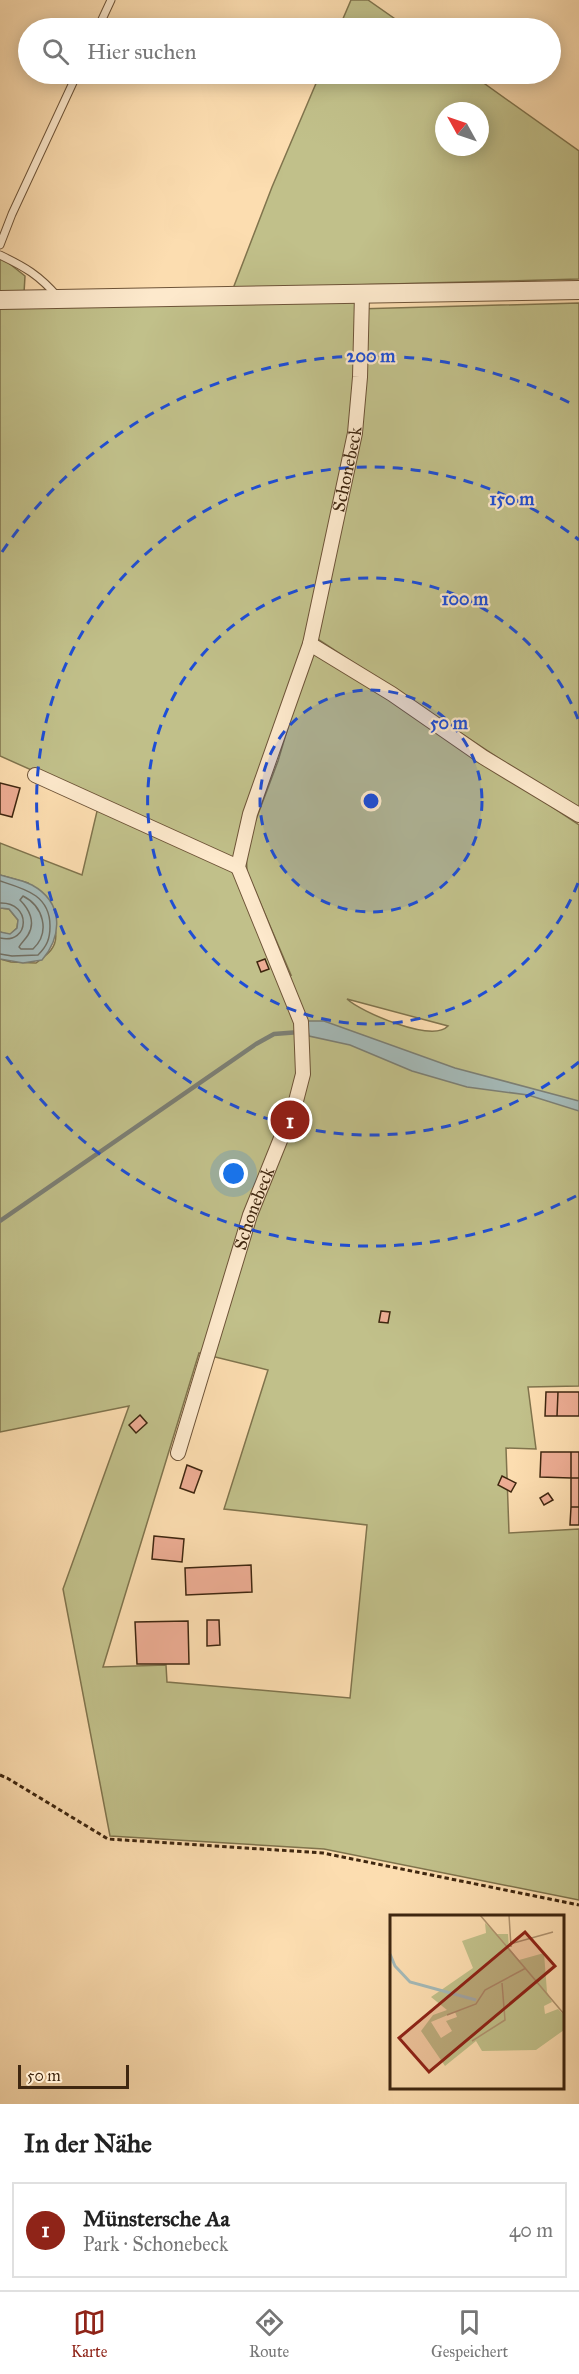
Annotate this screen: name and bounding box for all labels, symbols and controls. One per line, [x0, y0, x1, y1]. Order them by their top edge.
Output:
search box [18, 18, 561, 84]
icon: search [39, 35, 72, 68]
text: Hier suchen [87, 38, 196, 65]
north arrow [435, 102, 489, 156]
text: 200 m [347, 345, 396, 367]
street label: Schonebeck [327, 425, 367, 514]
text: 150 m [490, 488, 535, 510]
text: 100 m [442, 588, 489, 610]
text: 50 m [430, 712, 469, 734]
centre of rings [361, 791, 381, 811]
pin: 1 [270, 1098, 310, 1142]
your location [219, 1159, 248, 1188]
street label: Schonebeck [229, 1163, 279, 1253]
inset map [390, 1915, 564, 2089]
scale bar [18, 2062, 129, 2090]
text: 50 m [27, 2066, 61, 2085]
text: In der Nähe [24, 2127, 152, 2159]
text: Münstersche Aa [83, 2205, 230, 2232]
text: 1 [42, 2218, 49, 2242]
text: 40 m [509, 2218, 553, 2242]
text: Park · Schonebeck [83, 2232, 228, 2256]
tab: Karte [71, 2306, 107, 2361]
tab: Route [249, 2306, 289, 2361]
tab: Gespeichert [431, 2306, 508, 2361]

